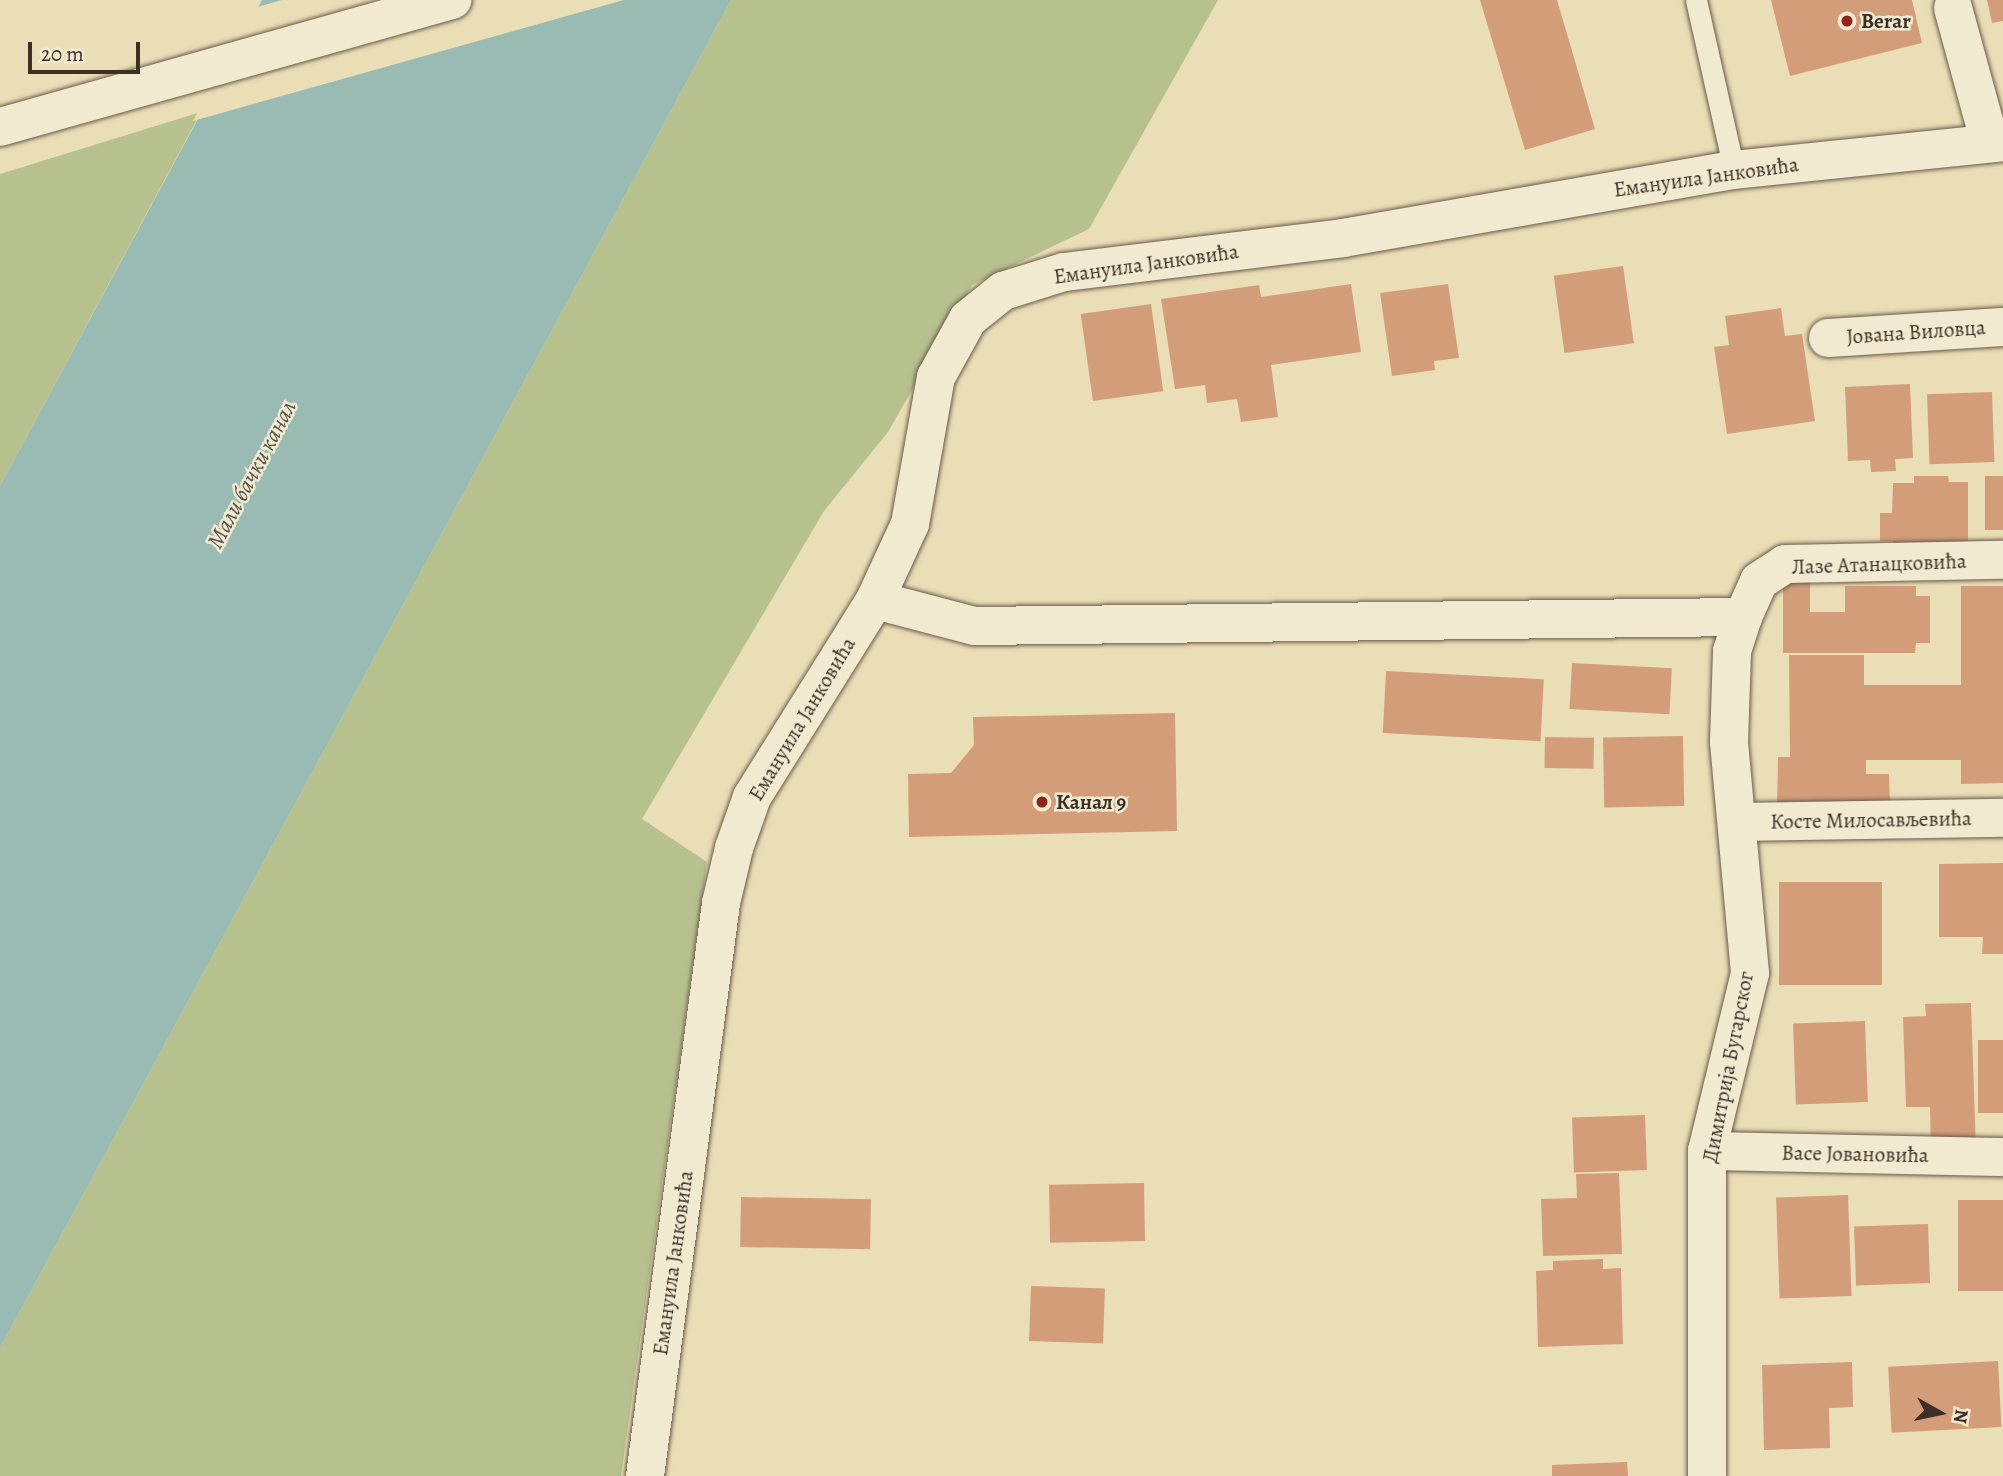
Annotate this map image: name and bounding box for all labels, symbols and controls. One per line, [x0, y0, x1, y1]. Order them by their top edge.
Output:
place label: Berar [1861, 8, 1911, 34]
marker: Berar [1839, 13, 1855, 29]
scale bar [32, 28, 144, 72]
text: 20 m [41, 40, 84, 68]
street label: Емануила Јанковића [1612, 152, 1800, 202]
street label: Емануила Јанковића [1052, 239, 1240, 289]
street label: Јована Виловца [1846, 315, 1986, 349]
water label: Мали бачки канал [202, 397, 302, 553]
street label: Лазе Атанацковића [1791, 548, 1967, 580]
street label: Емануила Јанковића [743, 633, 861, 805]
place label: Канал 9 [1056, 789, 1126, 815]
marker: Канал 9 [1034, 794, 1050, 810]
street label: Косте Милосављевића [1770, 806, 1972, 834]
street label: Димитрија Бугарског [1697, 969, 1759, 1165]
street label: Васе Јовановића [1781, 1140, 1929, 1168]
street label: Емануила Јанковића [648, 1169, 698, 1357]
north arrow [1905, 1378, 1975, 1448]
text: N [1947, 1407, 1975, 1425]

